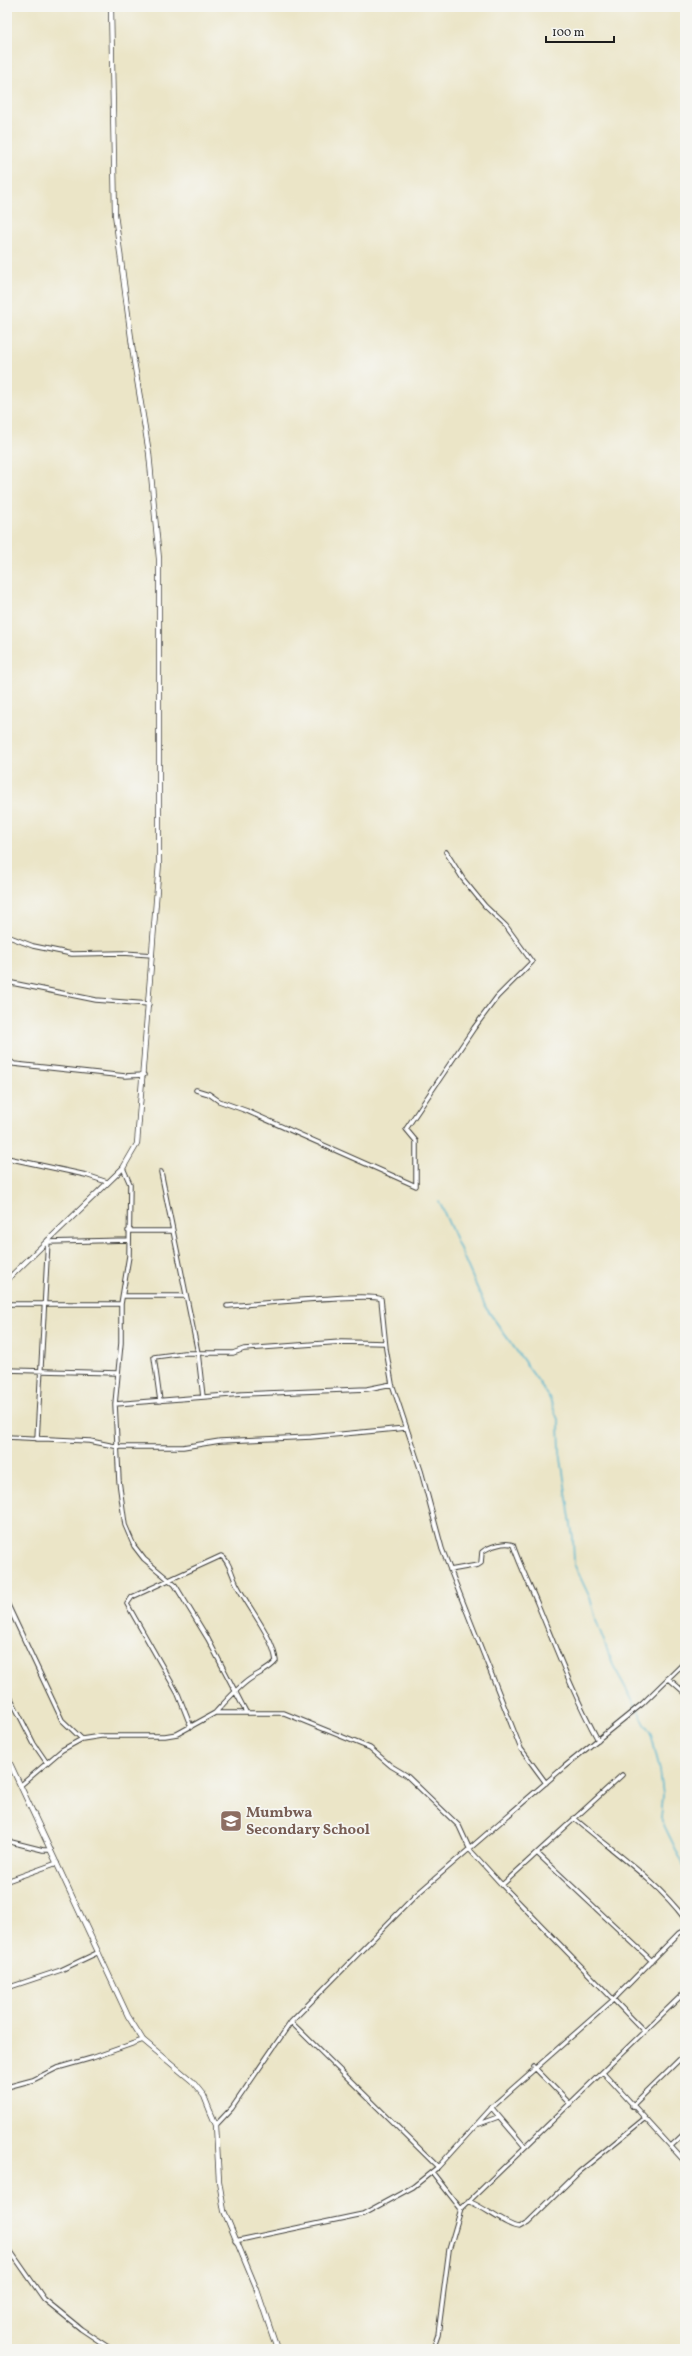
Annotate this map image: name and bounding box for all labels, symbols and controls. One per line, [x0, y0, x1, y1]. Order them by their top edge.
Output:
scale bar [546, 18, 614, 44]
text: 100 m [552, 25, 585, 41]
place label: Mumbwa Secondary School [246, 1803, 370, 1841]
school or university icon: Mumbwa Secondary School [218, 1808, 244, 1834]

